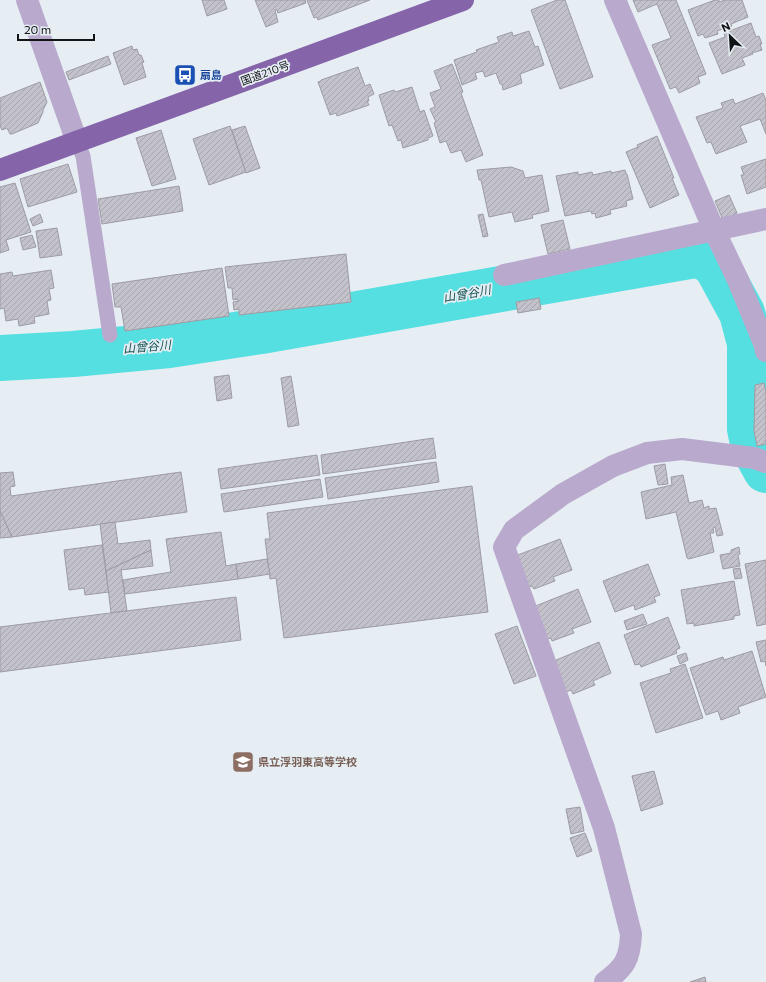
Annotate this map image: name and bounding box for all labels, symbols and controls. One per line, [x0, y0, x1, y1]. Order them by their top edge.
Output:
scale bar [18, 16, 94, 42]
north arrow [710, 16, 750, 56]
text: N [719, 19, 732, 34]
text: 20 m [24, 22, 51, 36]
street label: 国道210号 [239, 58, 291, 87]
bus stop icon: 扇島 [172, 62, 198, 88]
place label: 扇島 [200, 68, 222, 81]
water label: 山曾谷川 [442, 282, 494, 304]
water label: 山曾谷川 [122, 337, 173, 355]
school or university icon: 県立浮羽東高等学校 [230, 749, 256, 775]
place label: 県立浮羽東高等学校 [258, 755, 357, 768]

